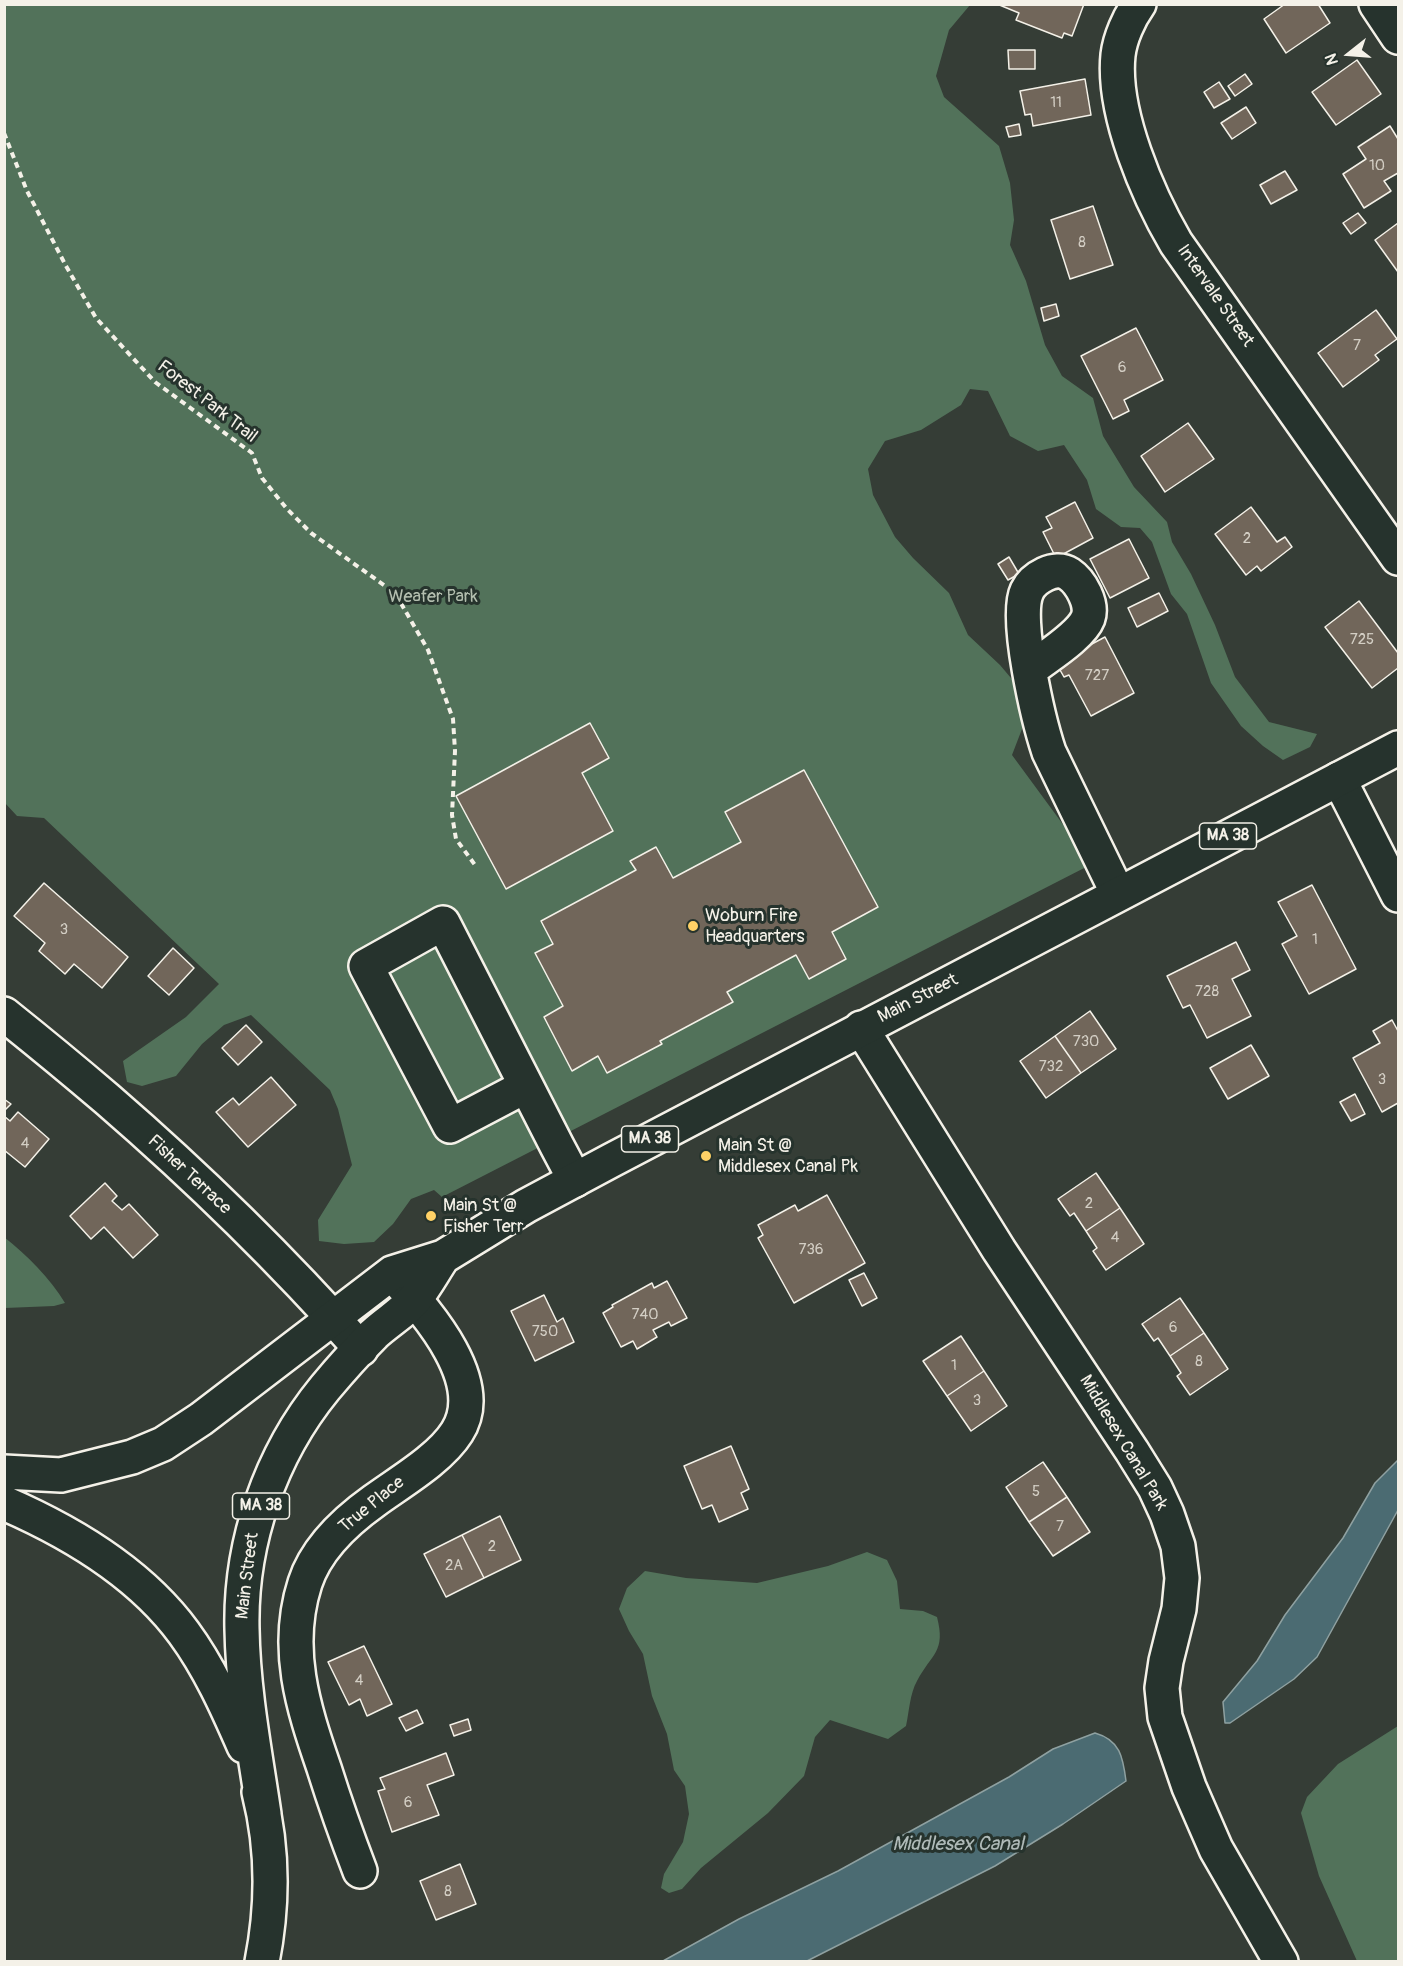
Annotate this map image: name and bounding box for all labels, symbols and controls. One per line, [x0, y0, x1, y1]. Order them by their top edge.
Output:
north arrow [1319, 24, 1379, 84]
text: N [1321, 51, 1343, 67]
house number: 11 [1050, 94, 1062, 112]
house number: 10 [1369, 157, 1385, 175]
house number: 8 [1078, 234, 1086, 252]
street label: Intervale Street [1172, 241, 1258, 351]
house number: 7 [1353, 337, 1361, 355]
street label: Forest Park Trail [153, 356, 261, 448]
house number: 6 [1118, 359, 1126, 377]
house number: 2 [1243, 530, 1251, 548]
park label: Weafer Park [388, 586, 478, 608]
house number: 725 [1350, 631, 1374, 649]
house number: 727 [1085, 667, 1109, 685]
road number: MA 38 [1200, 823, 1256, 849]
place label: Woburn Fire Headquarters [705, 905, 805, 948]
marker: Woburn Fire Headquarters [686, 919, 700, 933]
house number: 3 [60, 921, 68, 939]
house number: 1 [1312, 931, 1318, 949]
street label: Main Street [874, 970, 962, 1028]
house number: 728 [1195, 983, 1219, 1001]
house number: 730 [1073, 1033, 1099, 1051]
house number: 732 [1039, 1058, 1063, 1076]
house number: 3 [1378, 1071, 1386, 1089]
road number: MA 38 [622, 1126, 678, 1152]
street label: Fisher Terrace [143, 1131, 235, 1219]
house number: 4 [21, 1135, 29, 1153]
place label: Main St @ Middlesex Canal Pk [718, 1135, 858, 1178]
marker: Main St @ Middlesex Canal Pk [699, 1149, 713, 1163]
place label: Main St @ Fisher Terr [443, 1195, 523, 1238]
house number: 2 [1085, 1195, 1093, 1213]
marker: Main St @ Fisher Terr [424, 1209, 438, 1223]
house number: 4 [1111, 1229, 1119, 1247]
house number: 736 [798, 1241, 824, 1259]
house number: 740 [632, 1306, 658, 1324]
house number: 6 [1169, 1319, 1177, 1337]
house number: 750 [532, 1323, 558, 1341]
house number: 8 [1195, 1353, 1203, 1371]
house number: 1 [951, 1357, 957, 1375]
street label: Middlesex Canal Park [1074, 1371, 1172, 1515]
house number: 3 [973, 1392, 981, 1410]
street label: True Place [335, 1472, 409, 1538]
house number: 5 [1032, 1483, 1040, 1501]
road number: MA 38 [232, 1493, 290, 1519]
house number: 7 [1056, 1518, 1064, 1536]
street label: Main Street [232, 1531, 264, 1621]
house number: 2 [488, 1538, 496, 1556]
house number: 2A [445, 1557, 463, 1575]
house number: 4 [355, 1672, 363, 1690]
house number: 6 [404, 1794, 412, 1812]
water label: Middlesex Canal [892, 1833, 1024, 1857]
house number: 8 [444, 1883, 452, 1901]

